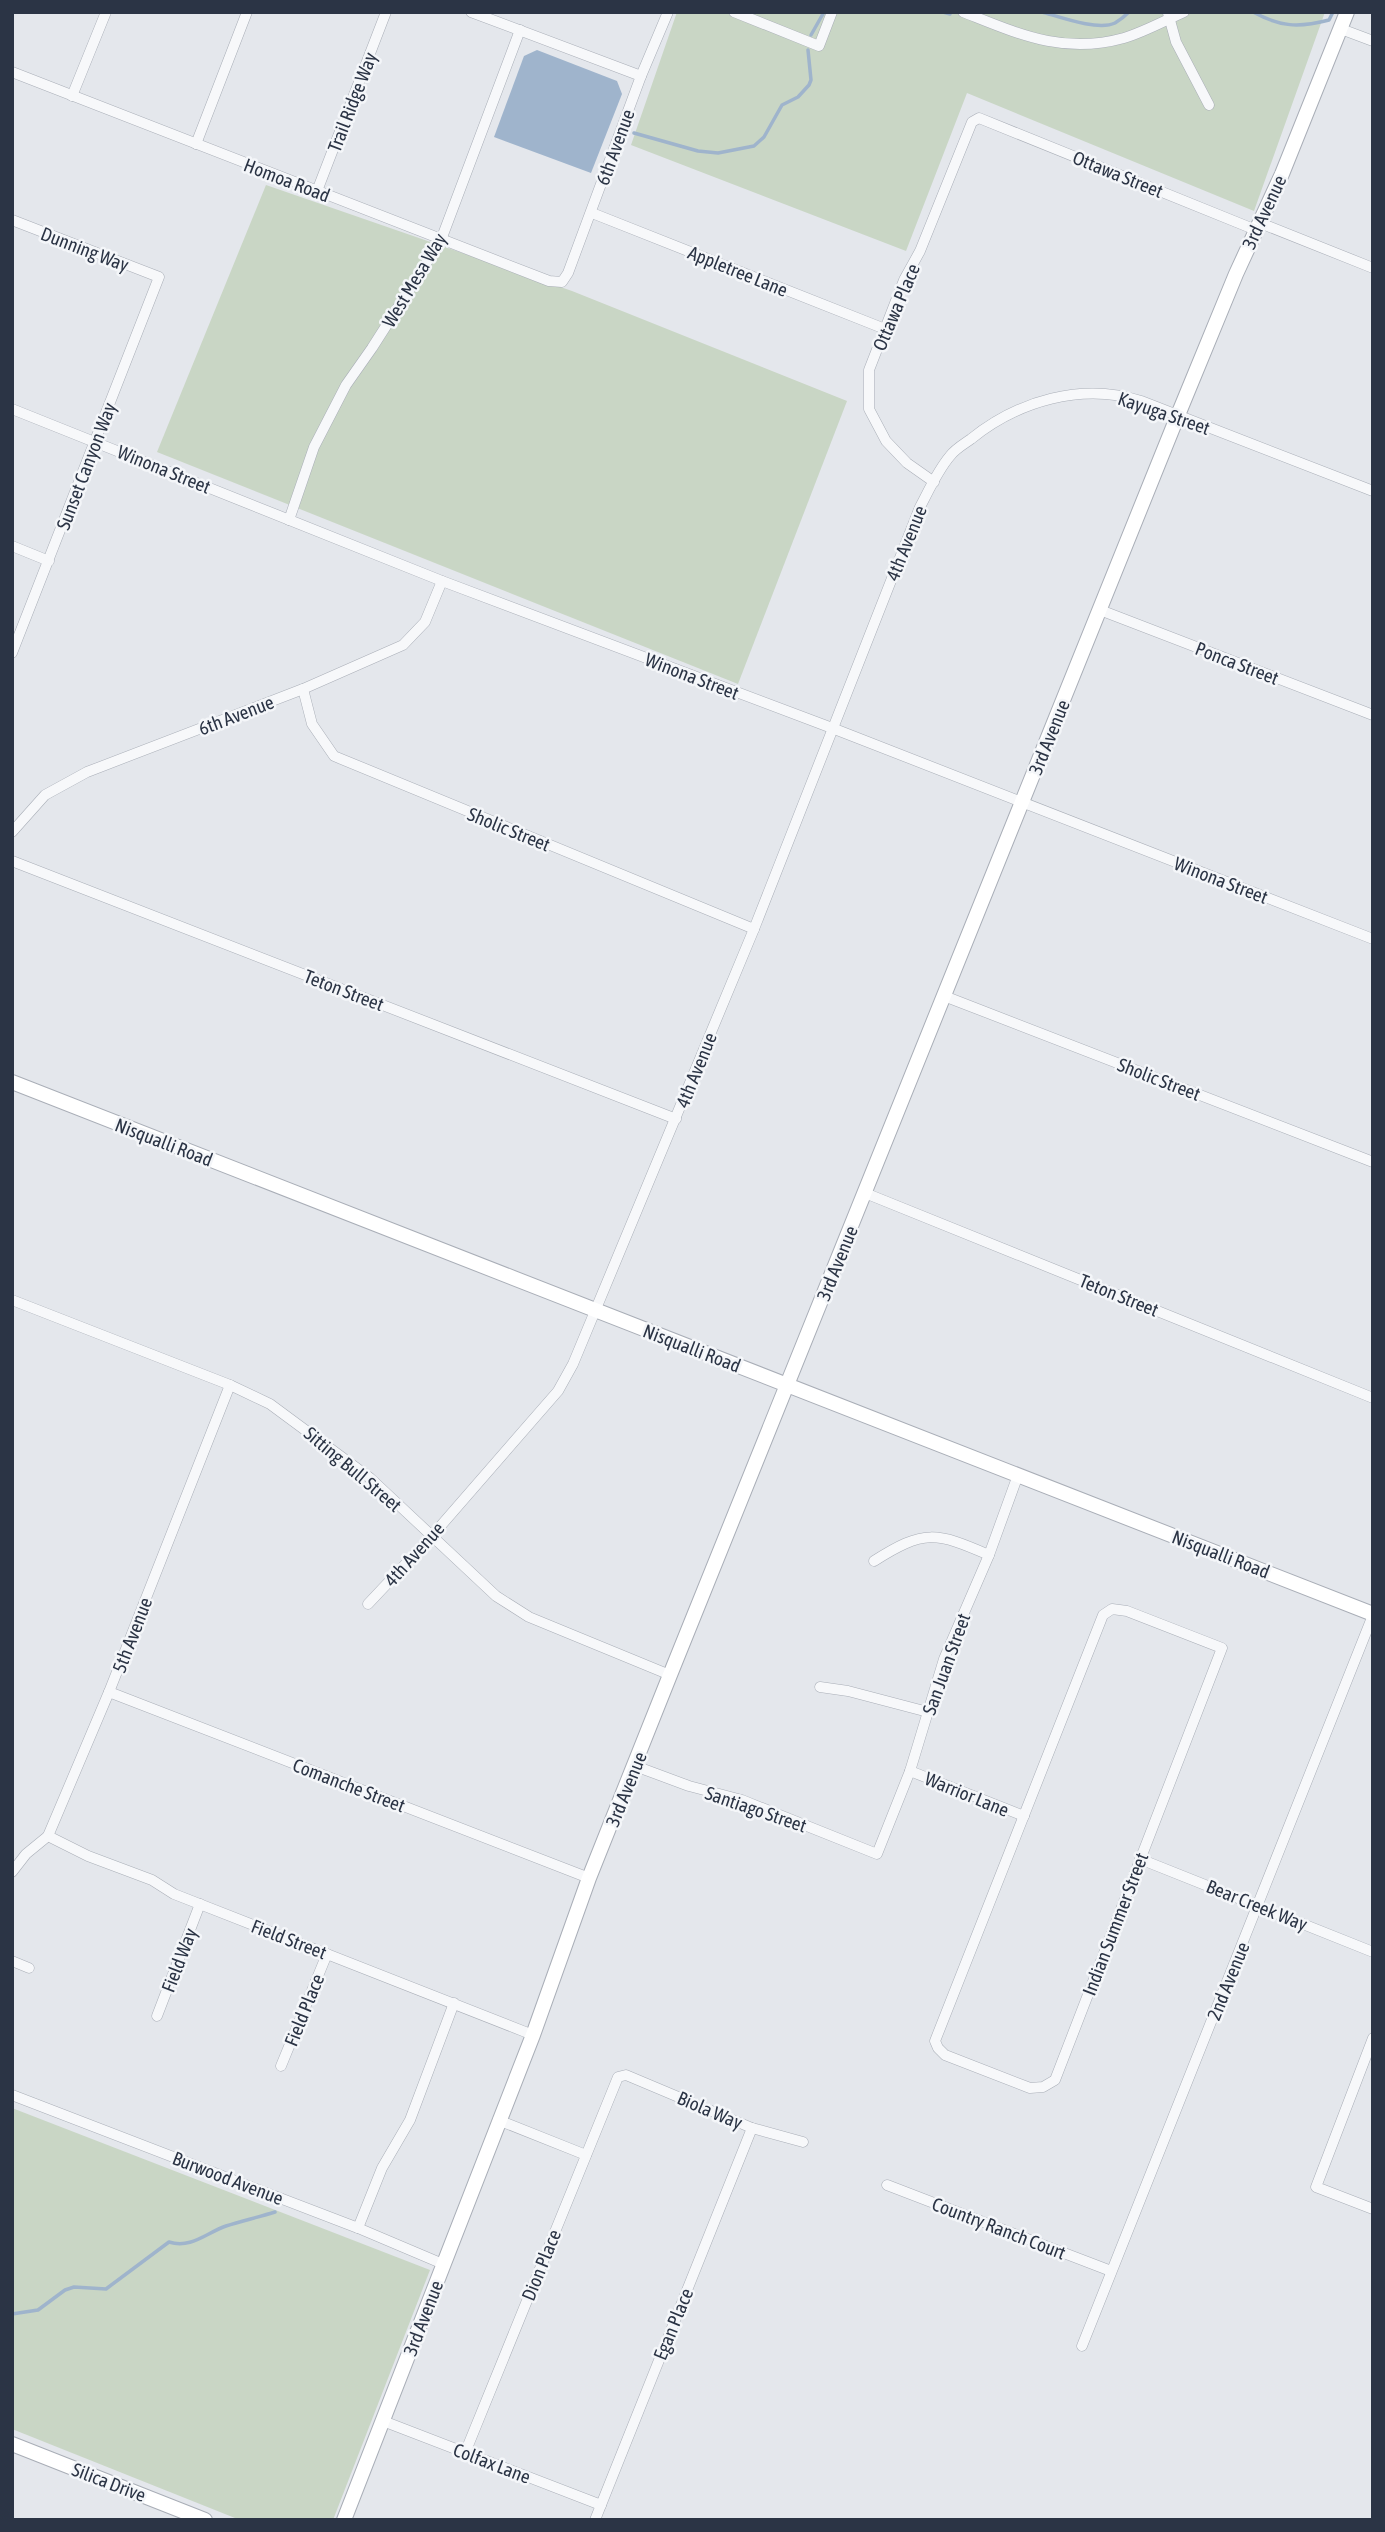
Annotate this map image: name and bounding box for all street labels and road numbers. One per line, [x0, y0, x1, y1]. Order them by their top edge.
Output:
street label: Trail Ridge Way [323, 49, 381, 155]
street label: 6th Avenue [591, 106, 639, 188]
street label: Ottawa Street [1070, 146, 1166, 202]
street label: Homoa Road [241, 154, 333, 206]
street label: 3rd Avenue [1237, 172, 1291, 252]
street label: Dunning Way [38, 222, 132, 276]
street label: West Mesa Way [377, 229, 451, 331]
street label: Appletree Lane [685, 241, 791, 301]
street label: Ottawa Place [868, 260, 924, 354]
street label: Kayuga Street [1115, 387, 1213, 439]
street label: Sunset Canyon Way [52, 399, 120, 533]
street label: Winona Street [114, 440, 214, 498]
street label: 4th Avenue [881, 502, 931, 584]
street label: Ponca Street [1192, 637, 1282, 689]
street label: Winona Street [642, 648, 742, 704]
street label: 6th Avenue [195, 691, 277, 739]
street label: 3rd Avenue [1024, 696, 1074, 778]
street label: Sholic Street [465, 803, 553, 855]
street label: Winona Street [1171, 852, 1271, 908]
street label: Teton Street [301, 965, 387, 1015]
street label: 4th Avenue [671, 1029, 721, 1111]
street label: Sholic Street [1115, 1053, 1203, 1105]
street label: Nisqualli Road [112, 1113, 216, 1171]
street label: 3rd Avenue [812, 1222, 862, 1304]
street label: Teton Street [1076, 1269, 1162, 1321]
street label: Nisqualli Road [640, 1319, 744, 1377]
street label: Sitting Bull Street [300, 1422, 406, 1516]
street label: 4th Avenue [379, 1517, 449, 1591]
street label: Nisqualli Road [1169, 1525, 1273, 1583]
street label: 5th Avenue [108, 1594, 156, 1676]
street label: San Juan Street [917, 1610, 975, 1718]
street label: 3rd Avenue [601, 1748, 651, 1830]
street label: Comanche Street [290, 1754, 408, 1816]
street label: Warrior Lane [922, 1767, 1012, 1821]
street label: Santiago Street [702, 1781, 810, 1837]
street label: Indian Summer Street [1078, 1850, 1152, 1998]
street label: Bear Creek Way [1203, 1875, 1311, 1935]
street label: Field Street [248, 1915, 330, 1963]
street label: Field Way [157, 1925, 201, 1995]
street label: 2nd Avenue [1202, 1939, 1254, 2023]
street label: Field Place [280, 1971, 328, 2049]
street label: Biola Way [674, 2086, 746, 2134]
street label: Burwood Avenue [169, 2147, 287, 2209]
street label: Country Ranch Court [929, 2192, 1069, 2264]
street label: Dion Place [517, 2226, 565, 2304]
street label: 3rd Avenue [399, 2277, 447, 2359]
street label: Egan Place [649, 2285, 697, 2363]
street label: Colfax Lane [450, 2438, 534, 2488]
street label: Silica Drive [69, 2458, 149, 2506]

